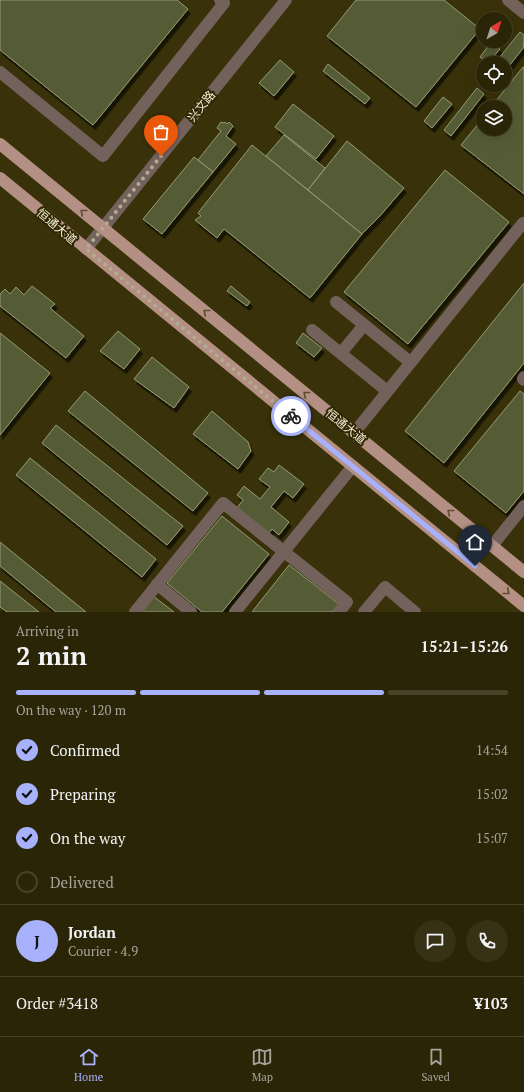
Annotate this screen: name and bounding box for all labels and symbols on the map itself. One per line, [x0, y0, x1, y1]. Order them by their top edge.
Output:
north arrow [476, 12, 512, 48]
street label: 兴文路 [184, 87, 218, 125]
pin [144, 115, 178, 156]
street label: 恒通大道 [34, 205, 80, 247]
one-way arrow [81, 209, 88, 216]
one-way arrow [203, 309, 210, 316]
one-way arrow [304, 392, 311, 399]
courier [271, 396, 311, 436]
street label: 恒通大道 [323, 405, 369, 447]
one-way arrow [448, 509, 455, 516]
pin [458, 525, 492, 566]
one-way arrow [503, 588, 510, 595]

